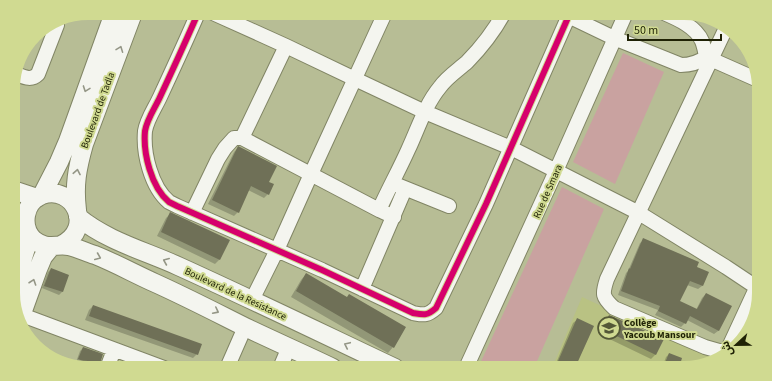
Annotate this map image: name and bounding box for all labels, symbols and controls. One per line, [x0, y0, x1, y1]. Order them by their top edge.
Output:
scale bar [628, 16, 721, 42]
text: 50 m [634, 22, 658, 39]
one-way arrow [115, 45, 123, 52]
street label: Boulevard de Tadla [78, 70, 118, 150]
one-way arrow [83, 86, 91, 93]
street label: Rue de Smara [530, 162, 566, 221]
one-way arrow [73, 168, 81, 175]
one-way arrow [94, 252, 101, 260]
one-way arrow [163, 258, 171, 266]
street label: Boulevard de la Resistance [182, 264, 289, 324]
one-way arrow [28, 279, 37, 286]
one-way arrow [211, 307, 219, 314]
school or university icon: Collège Yacoub Mansour [596, 315, 622, 341]
place label: Collège Yacoub Mansour [623, 316, 695, 342]
north arrow [716, 325, 756, 365]
text: ش [717, 339, 737, 358]
one-way arrow [344, 342, 352, 350]

